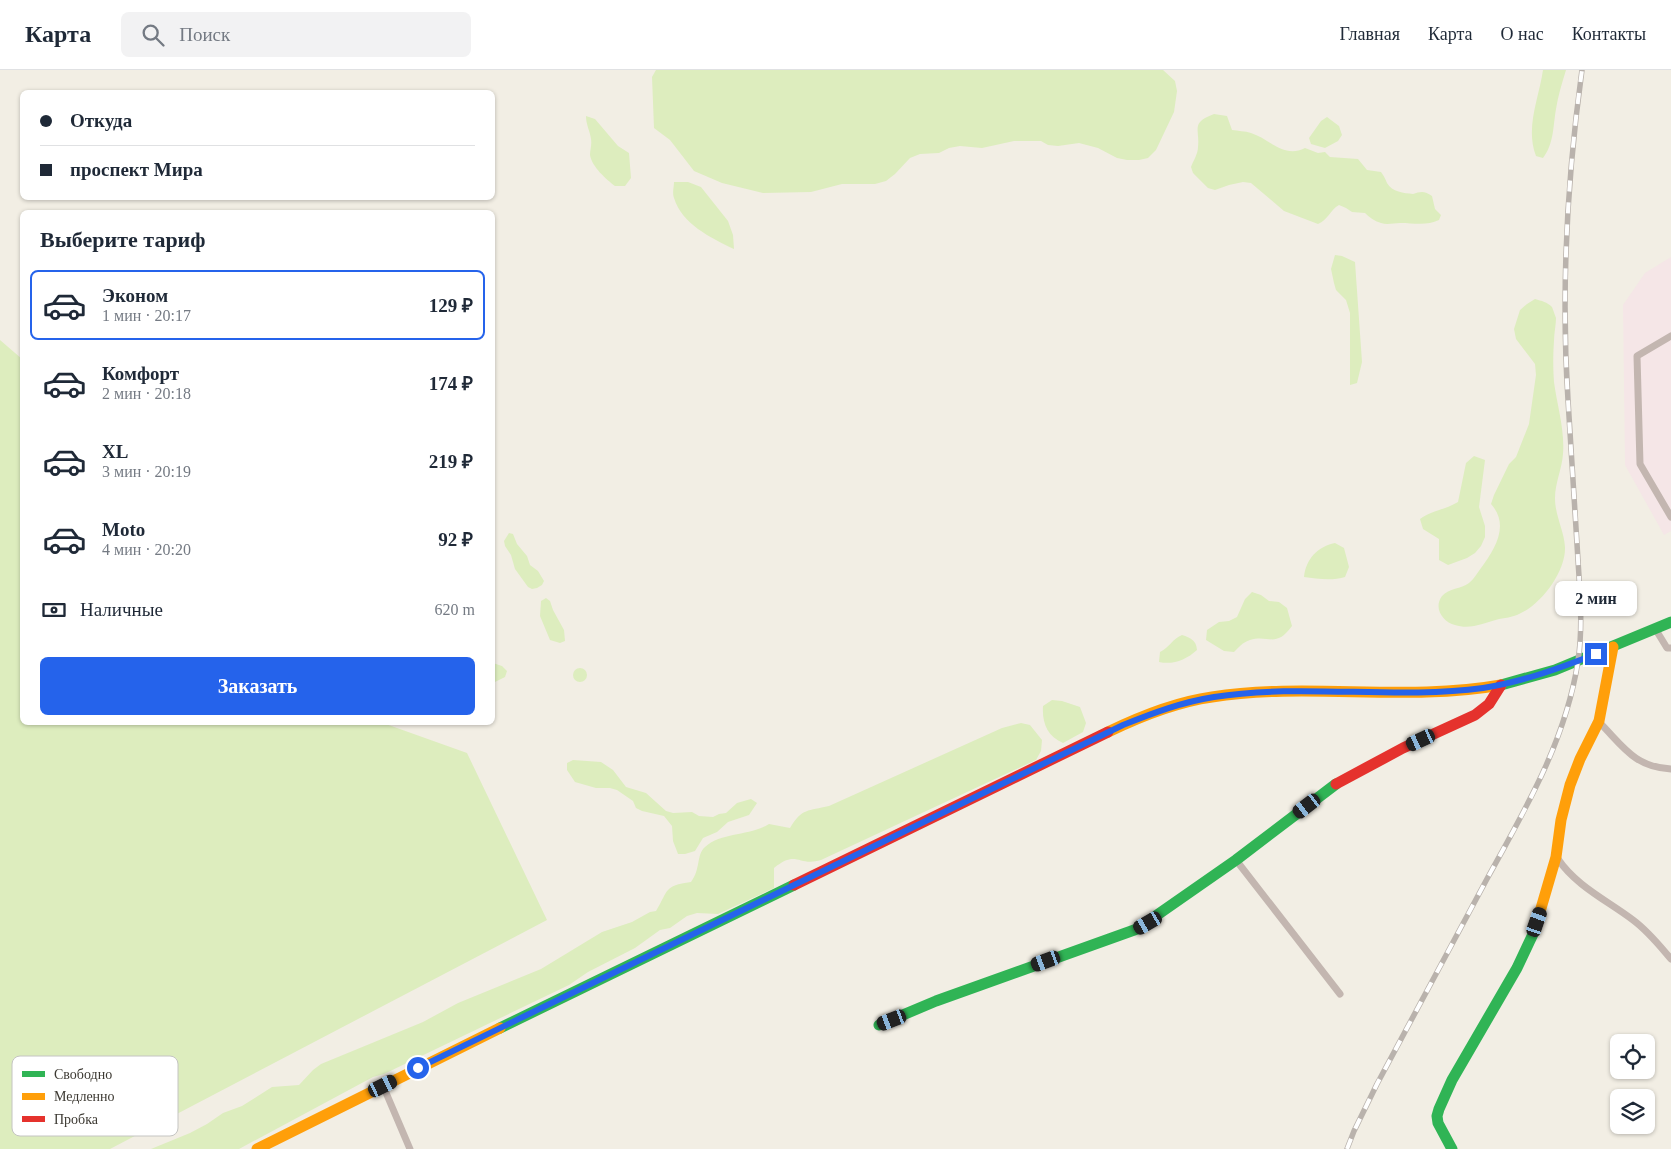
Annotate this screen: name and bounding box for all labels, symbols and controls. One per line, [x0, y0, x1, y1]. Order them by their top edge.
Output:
search box [121, 12, 471, 57]
text: Карта [25, 21, 91, 47]
icon: search [139, 21, 167, 49]
text: Поиск [179, 24, 230, 45]
text: Главная [1340, 24, 1400, 44]
text: Карта [1428, 24, 1473, 44]
text: О нас [1501, 24, 1544, 44]
text: Контакты [1572, 24, 1646, 44]
text: Откуда [70, 110, 132, 131]
text: проспект Мира [70, 159, 203, 180]
text: Выберите тариф [40, 227, 206, 252]
icon: car [42, 283, 87, 328]
text: Эконом [102, 285, 168, 306]
text: 129 ₽ [429, 295, 473, 316]
text: 1 мин · 20:17 [102, 307, 191, 324]
icon: car [42, 361, 87, 406]
text: Комфорт [102, 363, 179, 384]
text: 174 ₽ [429, 373, 473, 394]
text: 2 мин · 20:18 [102, 385, 191, 402]
icon: car [42, 439, 87, 484]
text: XL [102, 441, 128, 462]
text: 219 ₽ [429, 451, 473, 472]
text: 3 мин · 20:19 [102, 463, 191, 480]
icon: car [42, 517, 87, 562]
text: Moto [102, 519, 145, 540]
text: 92 ₽ [438, 529, 473, 550]
text: 4 мин · 20:20 [102, 541, 191, 558]
callout: 2 мин [1555, 582, 1637, 616]
text: 2 мин [1575, 590, 1617, 607]
icon: cash [40, 596, 68, 624]
text: Наличные [80, 599, 163, 620]
text: 620 m [435, 601, 475, 618]
route end [1585, 643, 1607, 665]
button: Заказать [40, 657, 475, 715]
car [1404, 727, 1437, 753]
car [1290, 791, 1323, 821]
car [1525, 905, 1548, 939]
car [1131, 909, 1164, 937]
car [1029, 949, 1062, 973]
car [875, 1008, 908, 1032]
map controls [1610, 1034, 1655, 1134]
button: locate [1610, 1034, 1655, 1079]
legend [12, 1056, 178, 1136]
route start [407, 1057, 429, 1079]
text: Свободно [54, 1067, 112, 1082]
car [366, 1073, 399, 1099]
text: Медленно [54, 1089, 115, 1104]
button: layers [1610, 1089, 1655, 1134]
text: Пробка [54, 1112, 99, 1127]

